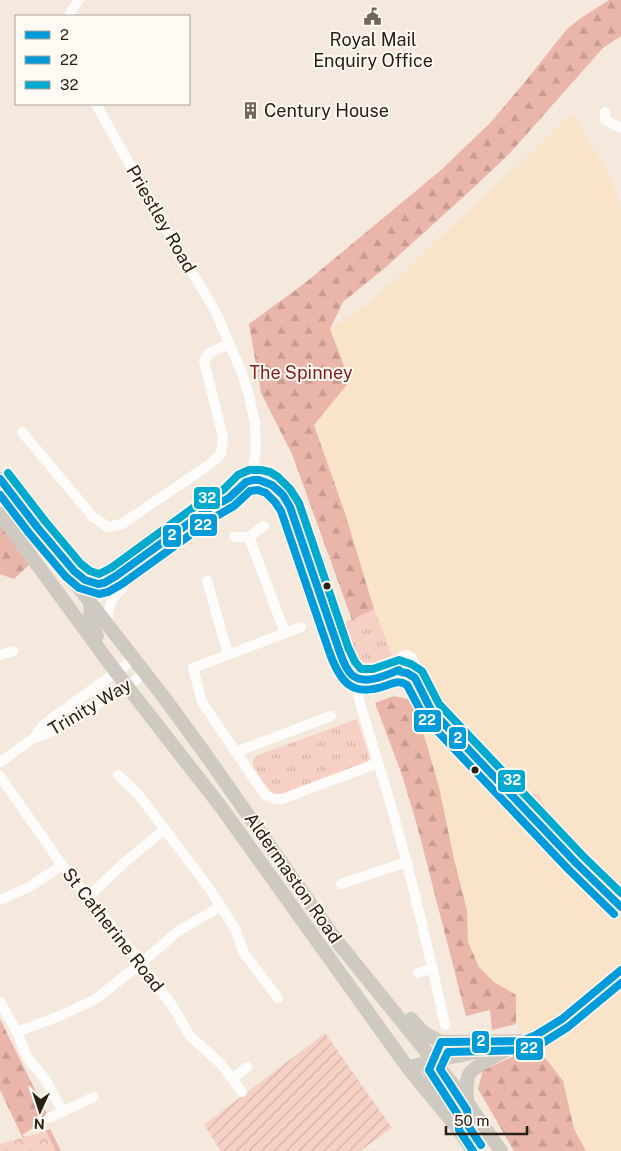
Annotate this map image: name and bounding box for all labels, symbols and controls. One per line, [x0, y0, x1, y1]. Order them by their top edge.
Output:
public building icon: Royal Mail Enquiry Office [363, 7, 383, 27]
legend [15, 15, 190, 105]
text: 2 [60, 26, 69, 43]
place label: Royal Mail Enquiry Office [313, 29, 433, 71]
text: 22 [60, 51, 78, 68]
text: 32 [60, 76, 78, 93]
place label: Century House [264, 100, 389, 121]
building icon: Century House [240, 101, 260, 121]
street label: Priestley Road [122, 161, 201, 276]
park label: The Spinney [249, 362, 353, 383]
line badge: 32 [193, 486, 221, 510]
text: 32 [198, 490, 216, 506]
line badge: 22 [189, 513, 218, 537]
text: 22 [194, 517, 212, 533]
line badge: 2 [162, 524, 182, 548]
text: 2 [168, 527, 177, 543]
unlabelled marker [322, 581, 332, 591]
street label: Trinity Way [45, 674, 135, 739]
line badge: 22 [413, 709, 442, 733]
text: 22 [418, 712, 436, 728]
line badge: 2 [448, 726, 467, 750]
text: 2 [454, 730, 463, 746]
unlabelled marker [470, 765, 480, 775]
line badge: 32 [497, 769, 526, 793]
text: 32 [503, 772, 521, 788]
street label: Aldermaston Road [241, 808, 346, 947]
street label: St Catherine Road [58, 864, 168, 996]
line badge: 2 [471, 1030, 490, 1054]
text: 2 [477, 1033, 486, 1049]
line badge: 22 [515, 1037, 544, 1061]
text: 22 [520, 1040, 538, 1056]
north arrow [15, 1086, 65, 1136]
scale bar [446, 1104, 527, 1136]
text: 50 m [454, 1112, 489, 1129]
text: N [33, 1116, 45, 1132]

